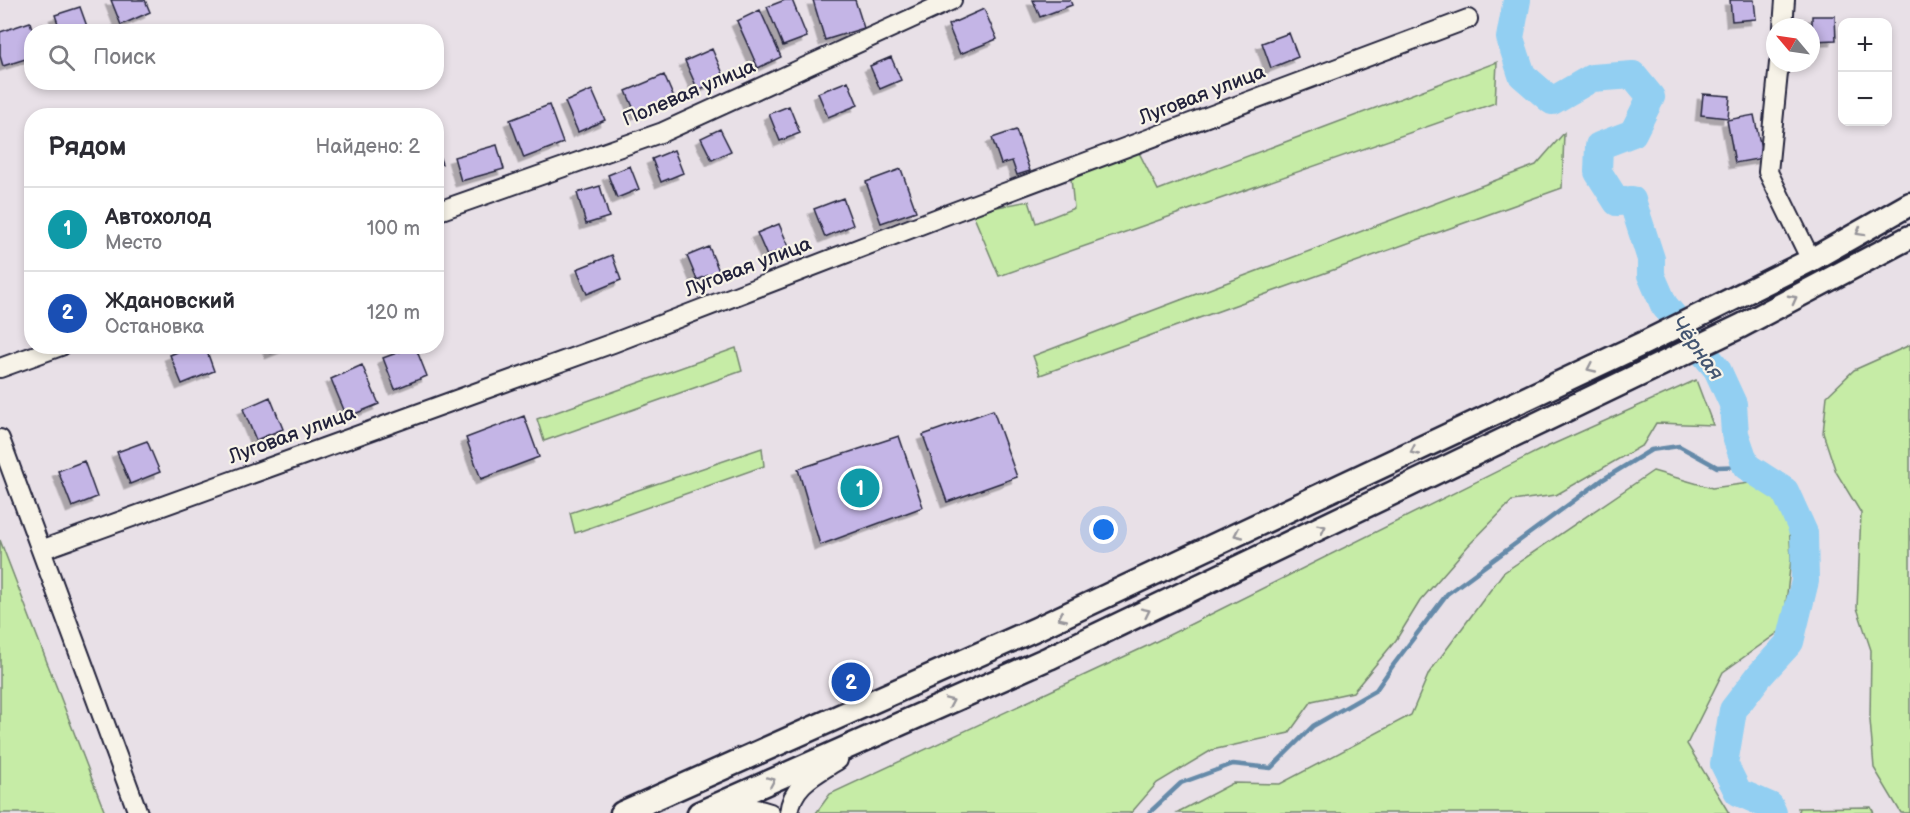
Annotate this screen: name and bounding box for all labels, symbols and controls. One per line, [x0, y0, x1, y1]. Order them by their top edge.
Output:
north arrow [1766, 18, 1820, 72]
map controls [1838, 18, 1892, 126]
button: + [1838, 18, 1892, 72]
search box [24, 24, 444, 90]
icon: search [45, 41, 78, 74]
text: Поиск [93, 44, 156, 71]
street label: Полевая улица [619, 54, 759, 132]
street label: Луговая улица [1134, 60, 1269, 131]
button: − [1838, 72, 1892, 126]
text: Рядом [48, 132, 126, 163]
text: Найдено: 2 [316, 135, 420, 159]
text: Автохолод [105, 204, 211, 231]
text: 1 [63, 217, 72, 241]
text: 100 m [367, 217, 420, 241]
one-way arrow [1856, 225, 1867, 236]
text: Место [105, 231, 162, 255]
street label: Луговая улица [680, 232, 815, 303]
text: Ждановский [105, 288, 235, 315]
one-way arrow [1787, 295, 1797, 306]
text: 2 [62, 301, 73, 325]
text: 120 m [367, 301, 420, 325]
water label: Чёрная [1665, 311, 1729, 385]
text: Остановка [105, 315, 204, 339]
one-way arrow [1586, 360, 1597, 372]
street label: Луговая улица [224, 401, 359, 470]
one-way arrow [1410, 443, 1421, 455]
pin: 1 [840, 466, 880, 510]
your location [1089, 515, 1118, 544]
one-way arrow [1315, 523, 1326, 535]
one-way arrow [1233, 527, 1244, 539]
one-way arrow [1140, 607, 1151, 619]
one-way arrow [1057, 610, 1068, 622]
pin: 2 [832, 660, 870, 704]
one-way arrow [944, 698, 955, 710]
one-way arrow [765, 776, 776, 788]

